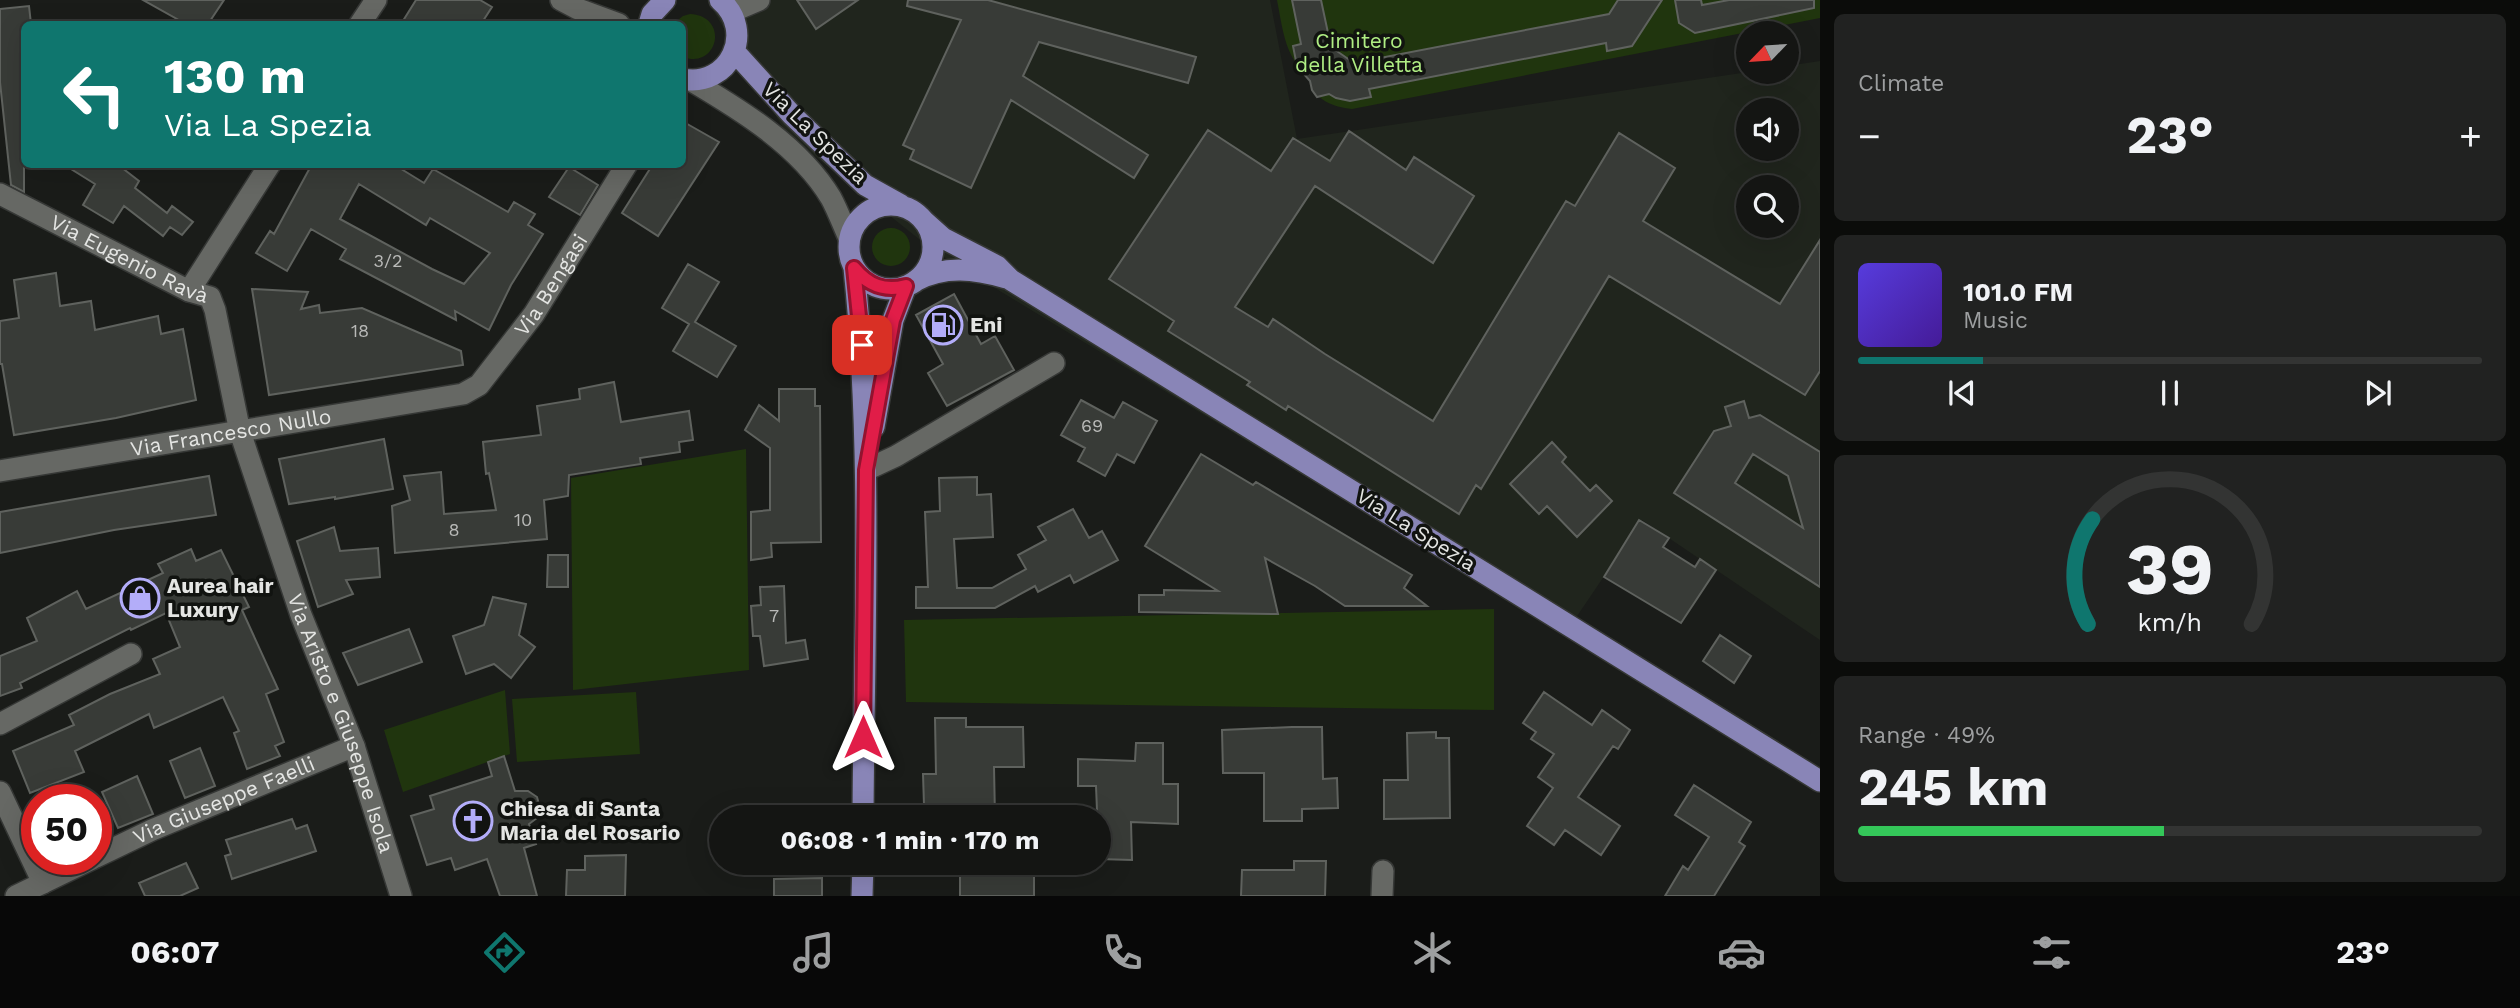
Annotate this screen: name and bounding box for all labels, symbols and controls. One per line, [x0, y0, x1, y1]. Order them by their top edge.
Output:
north arrow [1736, 21, 1799, 84]
map controls [1736, 21, 1799, 238]
park label: Cimitero della Villetta [1295, 28, 1423, 77]
text: 130 m [164, 47, 306, 105]
icon: left [49, 49, 140, 140]
text: Climate [1858, 70, 1944, 97]
street label: Via La Spezia [758, 76, 873, 189]
button: sound [1736, 98, 1799, 161]
text: 23° [2126, 105, 2214, 166]
text: Via La Spezia [164, 106, 372, 144]
text: − [1858, 114, 1881, 158]
text: + [2459, 114, 2482, 158]
button: search [1736, 175, 1799, 238]
street label: Via Eugenio Ravà [46, 209, 211, 308]
street label: Via Bengasi [509, 229, 592, 341]
house number: 3/2 [374, 250, 402, 271]
text: 101.0 FM [1963, 277, 2073, 307]
fuel station icon: Eni [922, 304, 964, 346]
text: Music [1963, 307, 2028, 334]
place label: Eni [970, 312, 1002, 337]
pin [832, 315, 892, 375]
house number: 18 [351, 320, 369, 341]
icon: arrive [843, 326, 881, 364]
icon: previous [1943, 374, 1981, 412]
icon: pause [2151, 374, 2189, 412]
icon: next [2359, 374, 2397, 412]
street label: Via Francesco Nullo [129, 403, 333, 461]
house number: 69 [1081, 415, 1103, 436]
street label: Via La Spezia [1352, 483, 1481, 576]
house number: 10 [514, 509, 532, 530]
house number: 8 [448, 519, 460, 540]
text: 39 [2126, 527, 2214, 613]
place label: Aurea hair Luxury [167, 573, 274, 622]
shop icon: Aurea hair Luxury [119, 577, 161, 619]
street label: Via Aristo e Giuseppe Isola [283, 590, 400, 856]
house number: 7 [769, 605, 779, 626]
text: km/h [2138, 608, 2202, 637]
position arrow [826, 700, 900, 774]
text: Range · 49% [1858, 722, 1995, 749]
street label: Via Giuseppe Faelli [129, 751, 318, 849]
text: 245 km [1858, 757, 2048, 818]
speed limit sign: 50 [21, 784, 112, 875]
place label: Chiesa di Santa Maria del Rosario [500, 796, 680, 845]
church icon: Chiesa di Santa Maria del Rosario [452, 800, 494, 842]
text: 06:08 · 1 min · 170 m [780, 825, 1040, 855]
icon: directions [480, 928, 529, 977]
icon: music [789, 928, 838, 977]
icon: phone [1098, 928, 1147, 977]
icon: climate [1408, 928, 1457, 977]
icon: car [1717, 928, 1766, 977]
icon: filters [2027, 928, 2076, 977]
text: 06:07 [130, 933, 219, 971]
text: 23° [2336, 933, 2390, 971]

